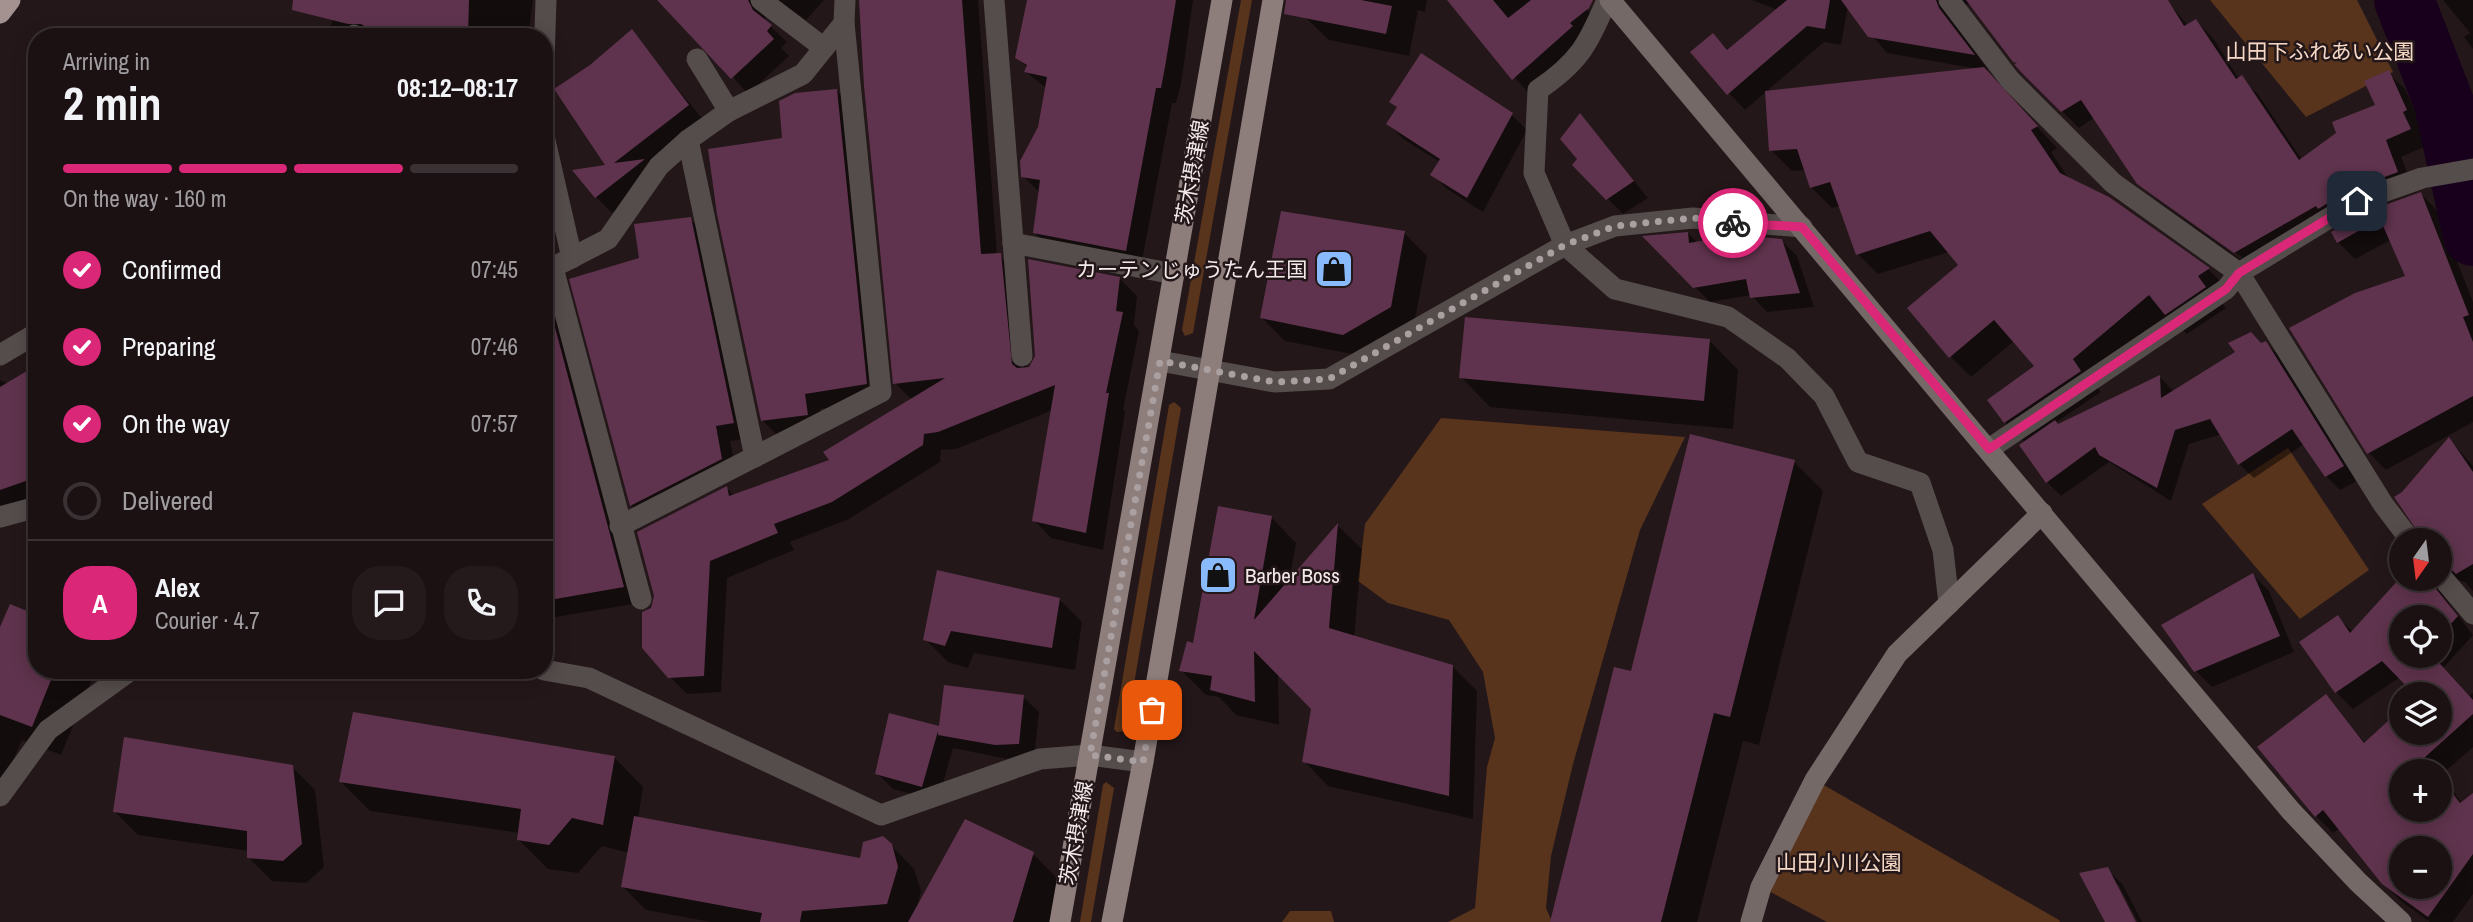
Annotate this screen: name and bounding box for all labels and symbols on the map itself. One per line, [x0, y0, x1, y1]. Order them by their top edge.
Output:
park label: 山田下ふれあい公園 [2226, 37, 2415, 66]
street label: 茨木摂津線 [1169, 118, 1215, 226]
pin [2327, 171, 2387, 231]
courier [1698, 188, 1768, 258]
shop icon: カーテンじゅうたん王国 [1313, 248, 1355, 290]
place label: カーテンじゅうたん王国 [1076, 255, 1307, 284]
north arrow [2389, 528, 2452, 592]
shop icon: Barber Boss [1197, 554, 1239, 596]
place label: Barber Boss [1245, 561, 1340, 590]
pin [1122, 680, 1182, 740]
street label: 茨木摂津線 [1053, 779, 1099, 887]
park label: 山田小川公園 [1776, 848, 1902, 877]

